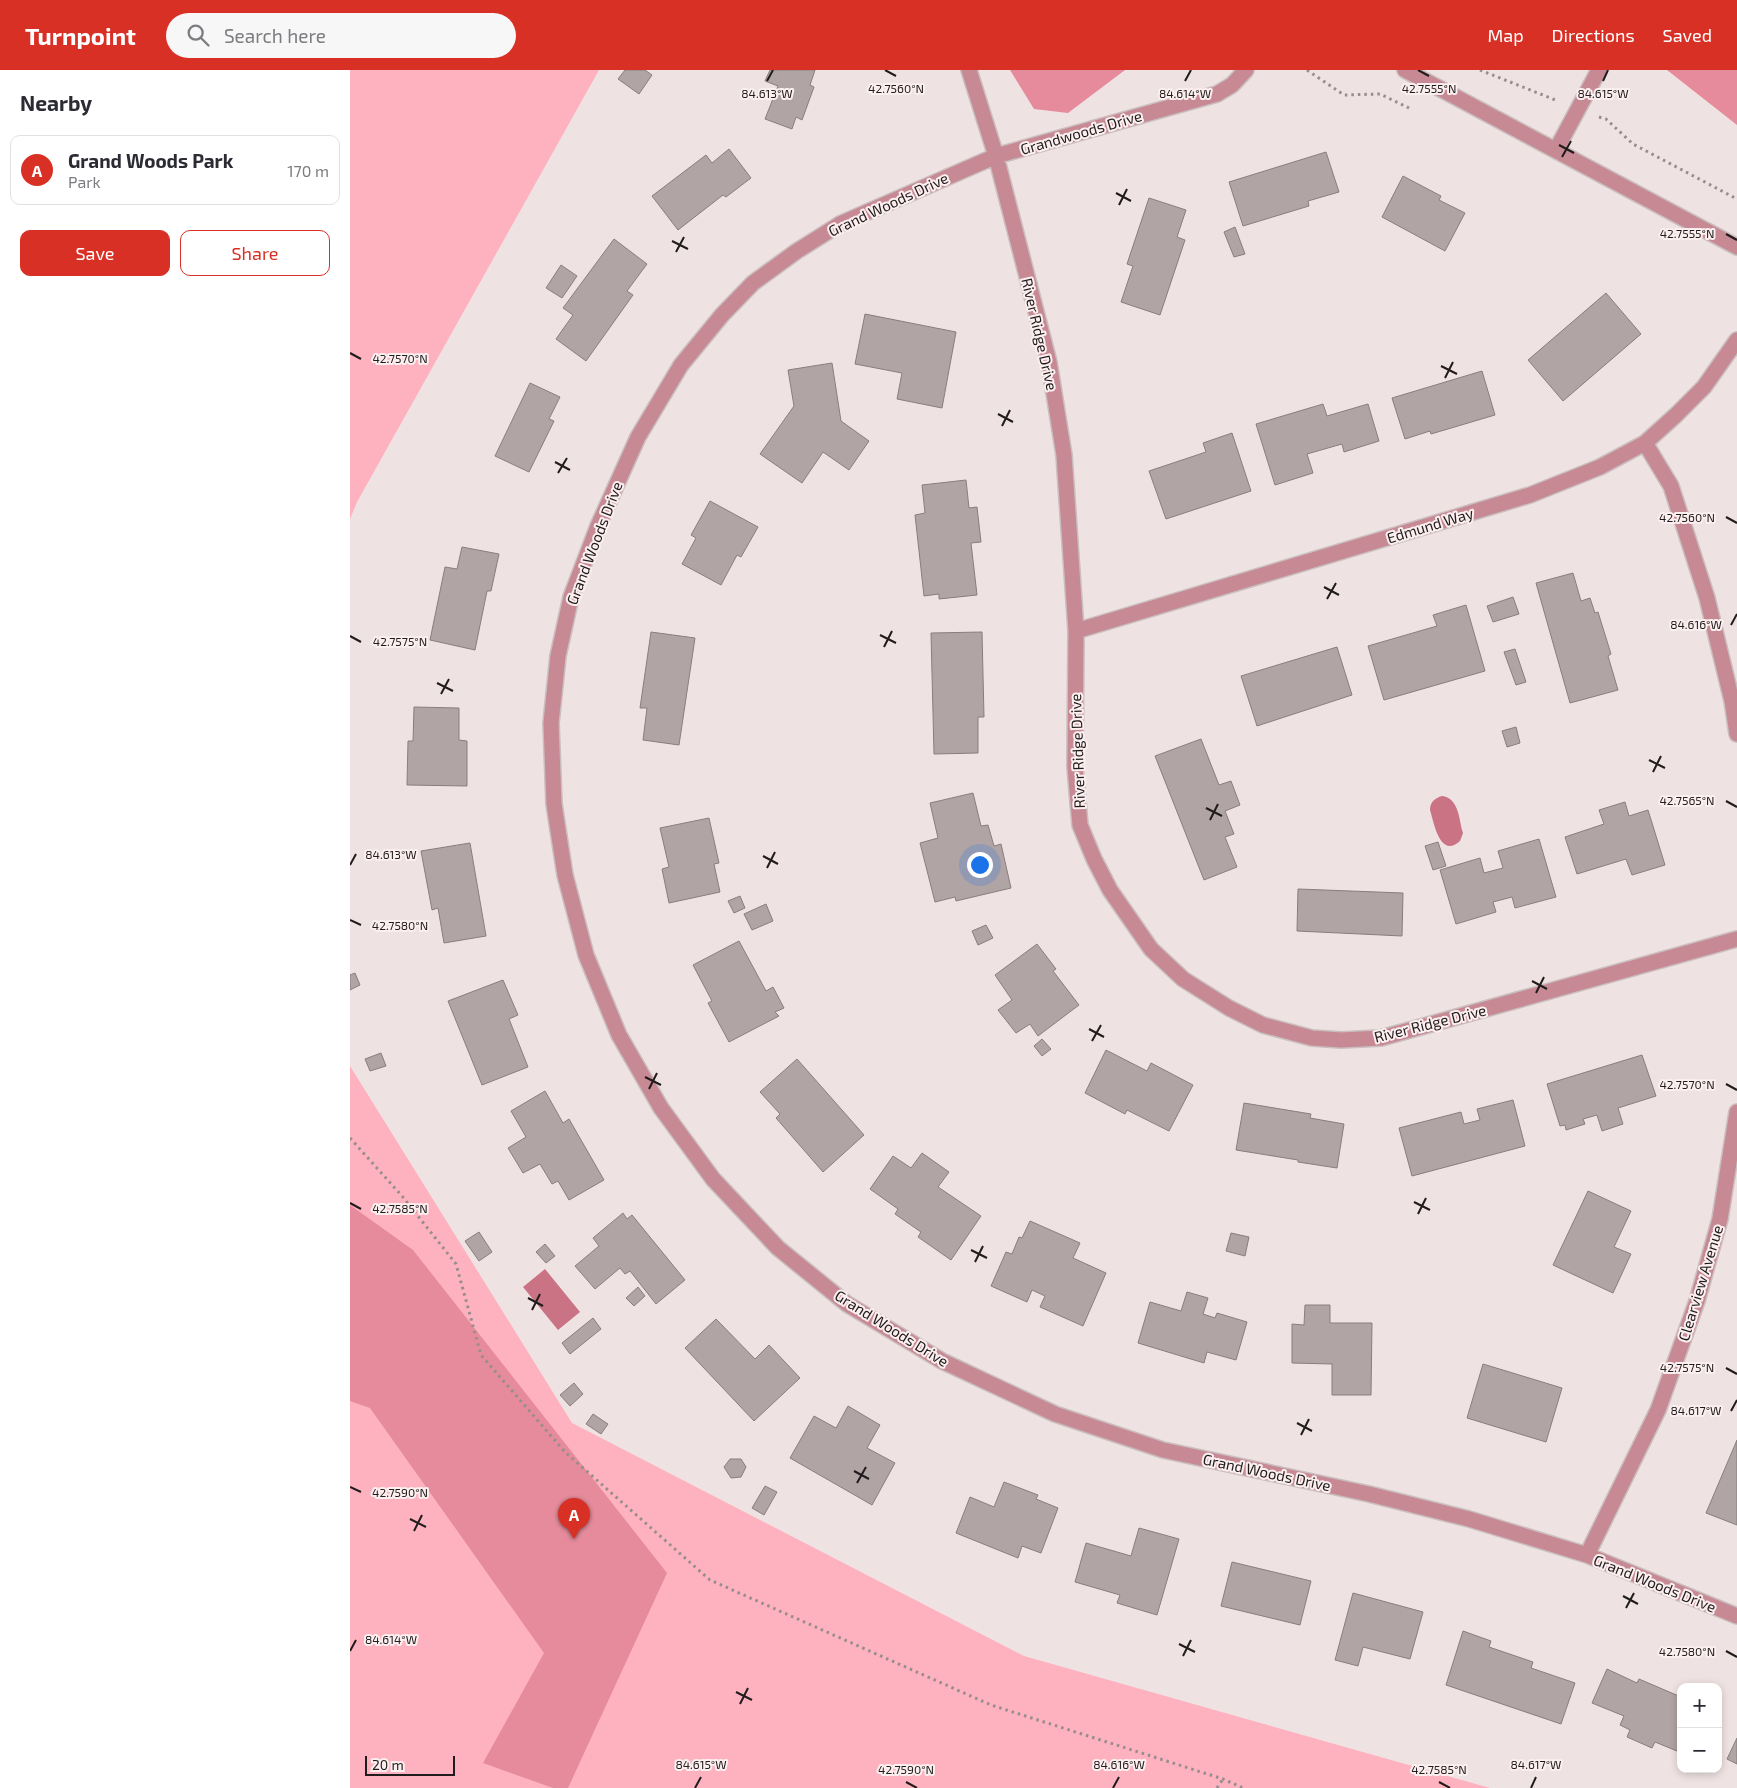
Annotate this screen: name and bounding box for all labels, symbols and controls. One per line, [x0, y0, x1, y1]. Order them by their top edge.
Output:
search box [166, 13, 516, 58]
text: Turnpoint [25, 21, 136, 50]
icon: search [184, 21, 212, 49]
text: Search here [224, 24, 326, 47]
text: Map [1487, 24, 1524, 46]
text: Directions [1552, 24, 1635, 46]
text: Saved [1663, 24, 1712, 46]
text: 42.7560°N [868, 81, 924, 95]
text: 42.7555°N [1402, 81, 1456, 95]
text: 84.613°W [741, 86, 793, 100]
text: 84.614°W [1159, 86, 1211, 100]
text: 84.615°W [1577, 86, 1629, 100]
text: Nearby [20, 90, 92, 115]
street label: Grandwoods Drive [1018, 106, 1144, 158]
text: Grand Woods Park [68, 149, 233, 172]
text: A [32, 161, 42, 180]
text: 170 m [287, 161, 329, 180]
street label: Grand Woods Drive [825, 168, 951, 240]
text: Park [68, 172, 101, 191]
text: 42.7555°N [1660, 226, 1714, 240]
button: Save [20, 230, 170, 276]
button: Share [180, 230, 330, 276]
street label: River Ridge Drive [1018, 276, 1062, 392]
text: 42.7570°N [372, 351, 428, 365]
street label: Grand Woods Drive [562, 479, 626, 607]
street label: Edmund Way [1385, 503, 1475, 547]
text: 42.7560°N [1659, 510, 1715, 524]
text: 84.616°W [1670, 617, 1722, 631]
text: 42.7575°N [373, 634, 427, 648]
street label: River Ridge Drive [1066, 693, 1088, 809]
text: 42.7565°N [1659, 793, 1715, 807]
text: 84.613°W [365, 847, 417, 861]
your location [967, 852, 993, 878]
text: 42.7580°N [372, 918, 428, 932]
street label: River Ridge Drive [1372, 1000, 1488, 1046]
text: 42.7570°N [1659, 1077, 1715, 1091]
text: 42.7585°N [372, 1201, 428, 1215]
street label: Clearview Avenue [1674, 1223, 1726, 1343]
street label: Grand Woods Drive [832, 1286, 952, 1370]
text: 42.7575°N [1660, 1360, 1714, 1374]
text: 84.617°W [1671, 1403, 1721, 1417]
street label: Grand Woods Drive [1201, 1450, 1333, 1494]
text: 42.7590°N [372, 1485, 428, 1499]
pin: A [558, 1498, 590, 1539]
street label: Grand Woods Drive [1591, 1550, 1719, 1616]
text: 84.614°W [365, 1632, 417, 1646]
text: 42.7580°N [1659, 1644, 1715, 1658]
map controls [1677, 1683, 1722, 1773]
button: + [1677, 1683, 1722, 1728]
button: − [1677, 1728, 1722, 1773]
scale bar [365, 1753, 455, 1776]
text: 20 m [372, 1756, 404, 1773]
text: 84.615°W [675, 1757, 727, 1771]
text: 84.616°W [1093, 1757, 1145, 1771]
text: 84.617°W [1511, 1757, 1561, 1771]
text: 42.7590°N [878, 1762, 934, 1776]
text: 42.7585°N [1411, 1762, 1467, 1776]

